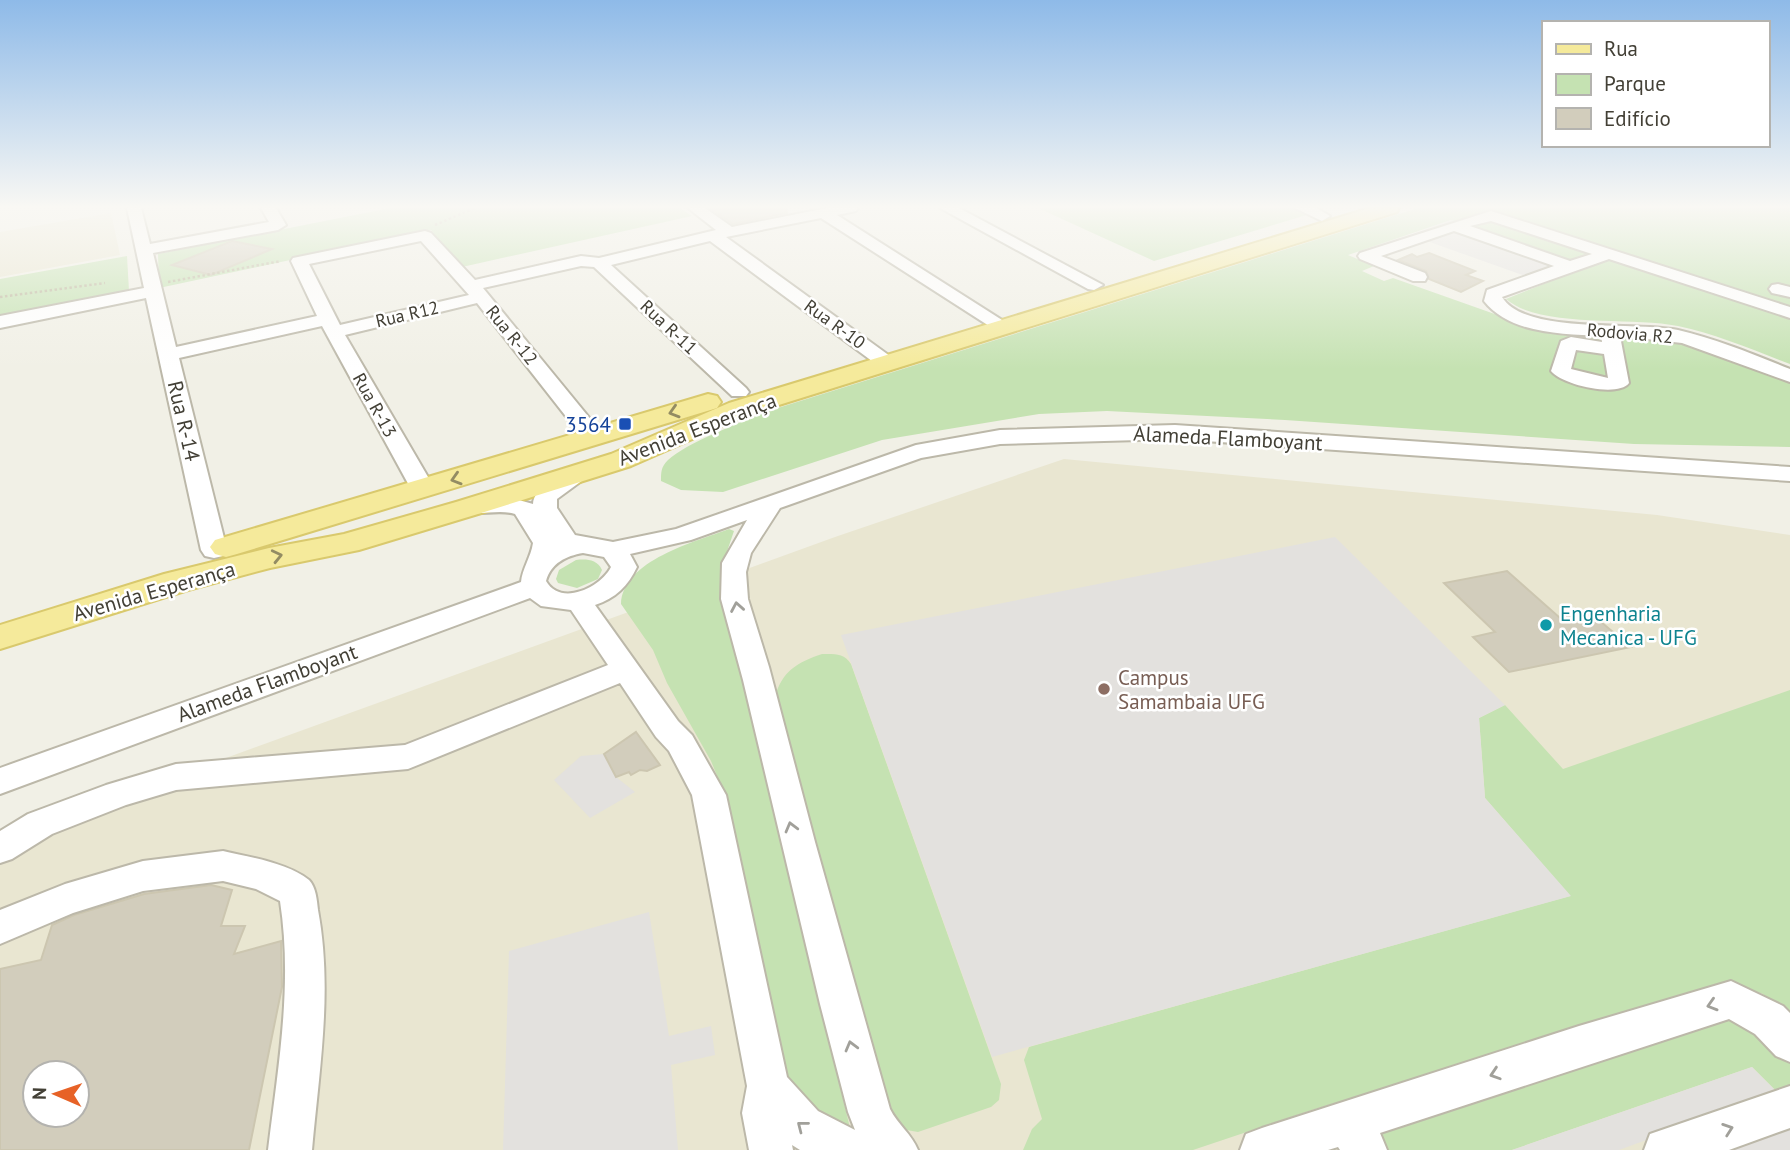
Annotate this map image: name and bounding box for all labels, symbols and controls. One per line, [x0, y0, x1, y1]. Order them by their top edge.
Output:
legend [1542, 21, 1769, 147]
text: Rua [1604, 35, 1638, 62]
text: Parque [1604, 70, 1666, 97]
text: Edifício [1604, 105, 1671, 132]
street label: Rua R-10 [800, 294, 870, 354]
street label: Rua R-11 [636, 295, 702, 359]
street label: Rua R12 [373, 296, 441, 332]
street label: Rua R-12 [481, 301, 543, 369]
street label: Rodovia R2 [1586, 318, 1674, 348]
street label: Rua R-13 [348, 369, 402, 441]
street label: Rua R-14 [162, 378, 206, 464]
street label: Avenida Esperança [614, 386, 780, 472]
one-way arrow [668, 404, 680, 419]
place label: 3564 [565, 411, 611, 438]
marker: 3564 [617, 416, 633, 432]
street label: Alameda Flamboyant [1133, 420, 1323, 456]
one-way arrow [450, 471, 463, 485]
one-way arrow [271, 550, 283, 565]
street label: Avenida Esperança [70, 555, 238, 627]
place label: Engenharia Mecanica - UFG [1560, 600, 1697, 651]
one-way arrow [730, 601, 745, 612]
marker: Engenharia Mecanica - UFG [1538, 617, 1554, 633]
street label: Alameda Flamboyant [173, 638, 361, 728]
place label: Campus Samambaia UFG [1118, 664, 1265, 715]
marker: Campus Samambaia UFG [1096, 681, 1112, 697]
one-way arrow [785, 821, 799, 833]
one-way arrow [1707, 997, 1719, 1012]
one-way arrow [845, 1041, 859, 1053]
north arrow [21, 1059, 91, 1129]
one-way arrow [1490, 1065, 1502, 1080]
text: N [27, 1087, 51, 1100]
one-way arrow [797, 1122, 810, 1135]
one-way arrow [1721, 1123, 1734, 1137]

